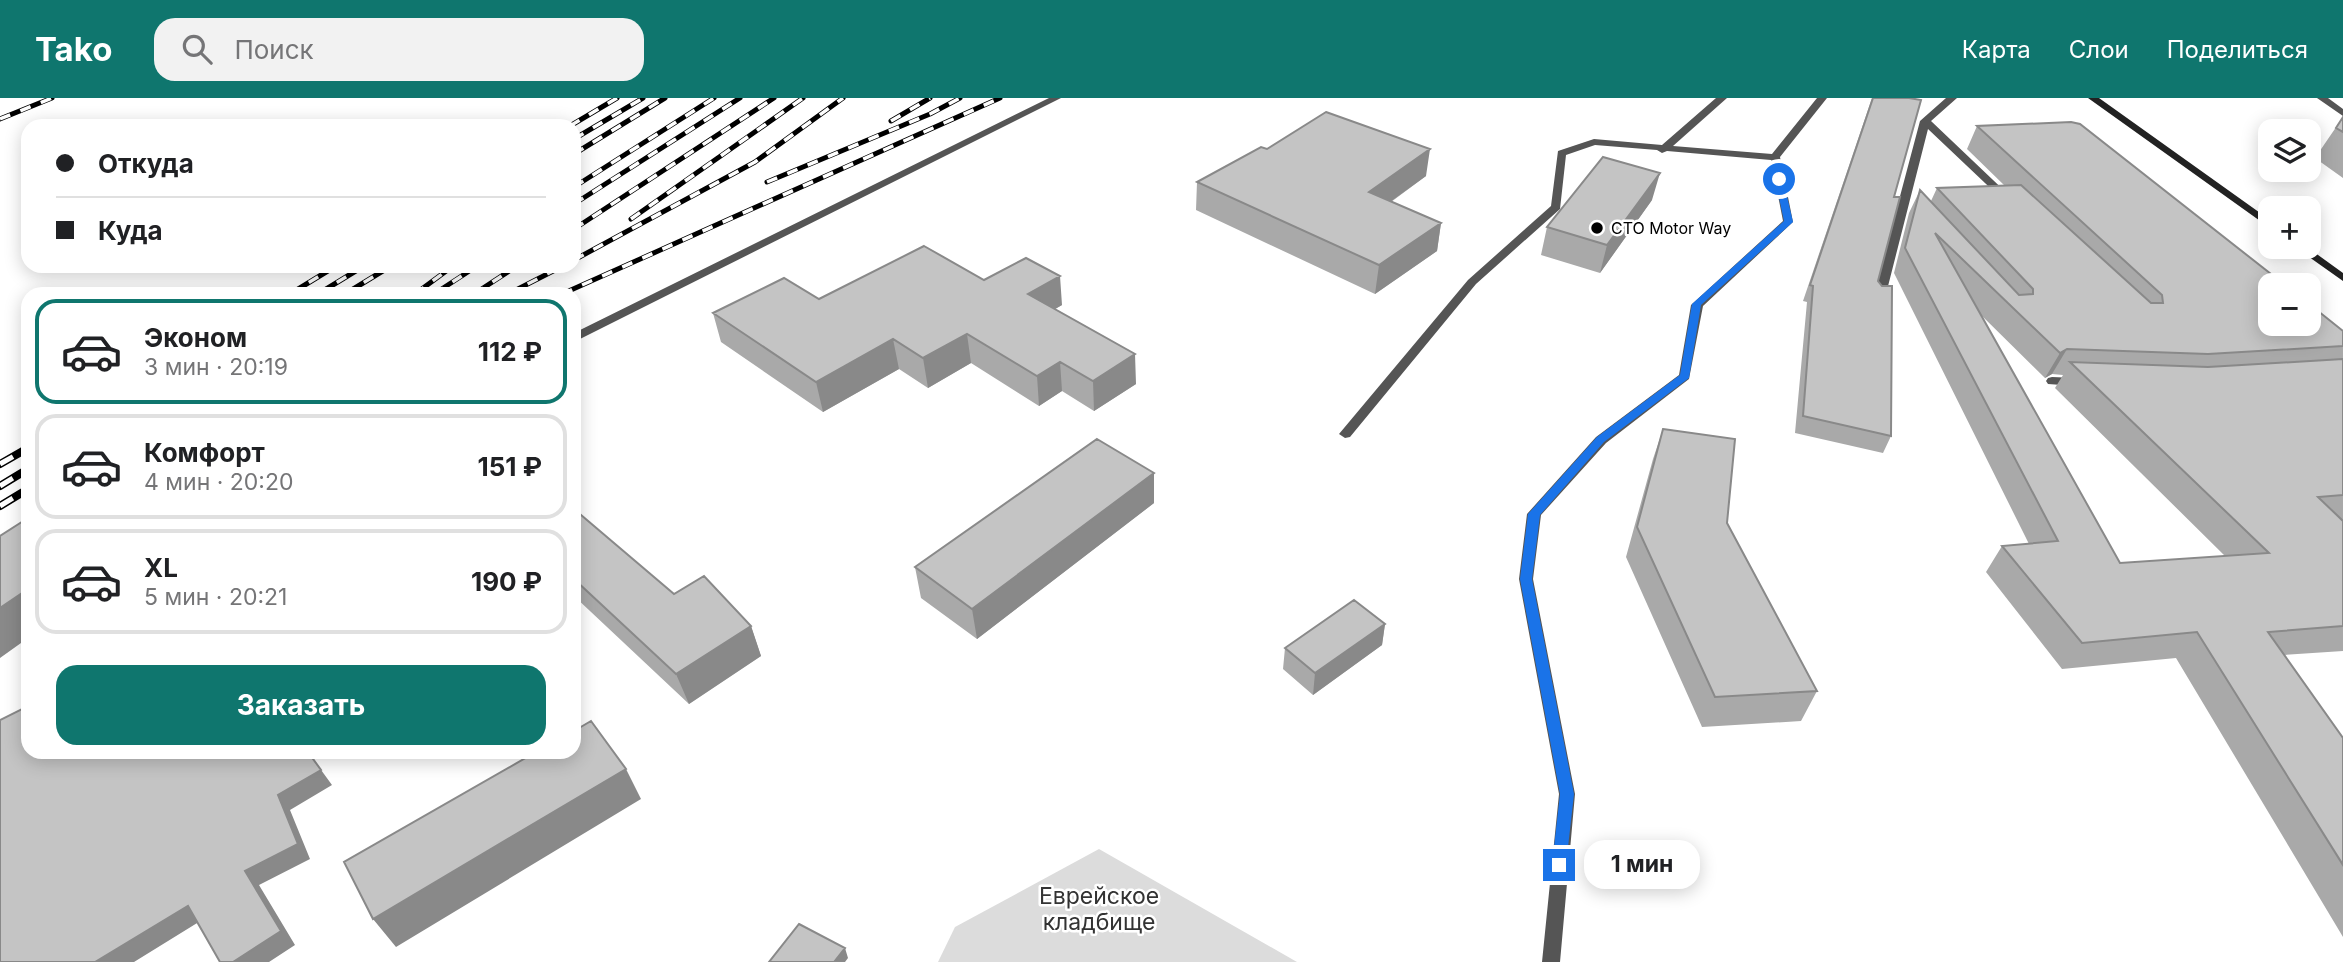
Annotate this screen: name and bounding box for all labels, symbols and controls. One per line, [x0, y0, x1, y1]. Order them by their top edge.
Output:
search box [154, 18, 644, 81]
text: Tako [35, 29, 112, 69]
icon: search [178, 30, 216, 68]
text: Поиск [234, 34, 314, 65]
text: Карта [1962, 35, 2031, 64]
text: Слои [2069, 35, 2129, 64]
text: Поделиться [2167, 35, 2308, 64]
map controls [2258, 119, 2321, 336]
button: layers [2258, 119, 2321, 182]
text: Откуда [98, 148, 194, 179]
route start [1763, 163, 1795, 195]
button: + [2258, 196, 2321, 259]
text: Куда [98, 215, 163, 246]
place label: СТО Motor Way [1611, 218, 1731, 238]
marker: СТО Motor Way [1589, 220, 1605, 236]
button: − [2258, 273, 2321, 336]
icon: car [60, 320, 123, 383]
text: Эконом [144, 322, 247, 353]
text: 112 ₽ [478, 336, 542, 367]
text: 3 мин · 20:19 [144, 353, 288, 381]
icon: car [60, 435, 123, 498]
text: Комфорт [144, 437, 265, 468]
text: 151 ₽ [478, 451, 542, 482]
text: 4 мин · 20:20 [144, 468, 294, 496]
icon: car [60, 550, 123, 613]
text: XL [144, 552, 178, 583]
text: 190 ₽ [471, 566, 542, 597]
text: 5 мин · 20:21 [144, 583, 287, 611]
button: Заказать [56, 665, 546, 745]
callout: 1 мин [1584, 840, 1699, 890]
route end [1543, 849, 1575, 881]
text: 1 мин [1611, 850, 1673, 878]
park label: Еврейское кладбище [1039, 882, 1159, 936]

